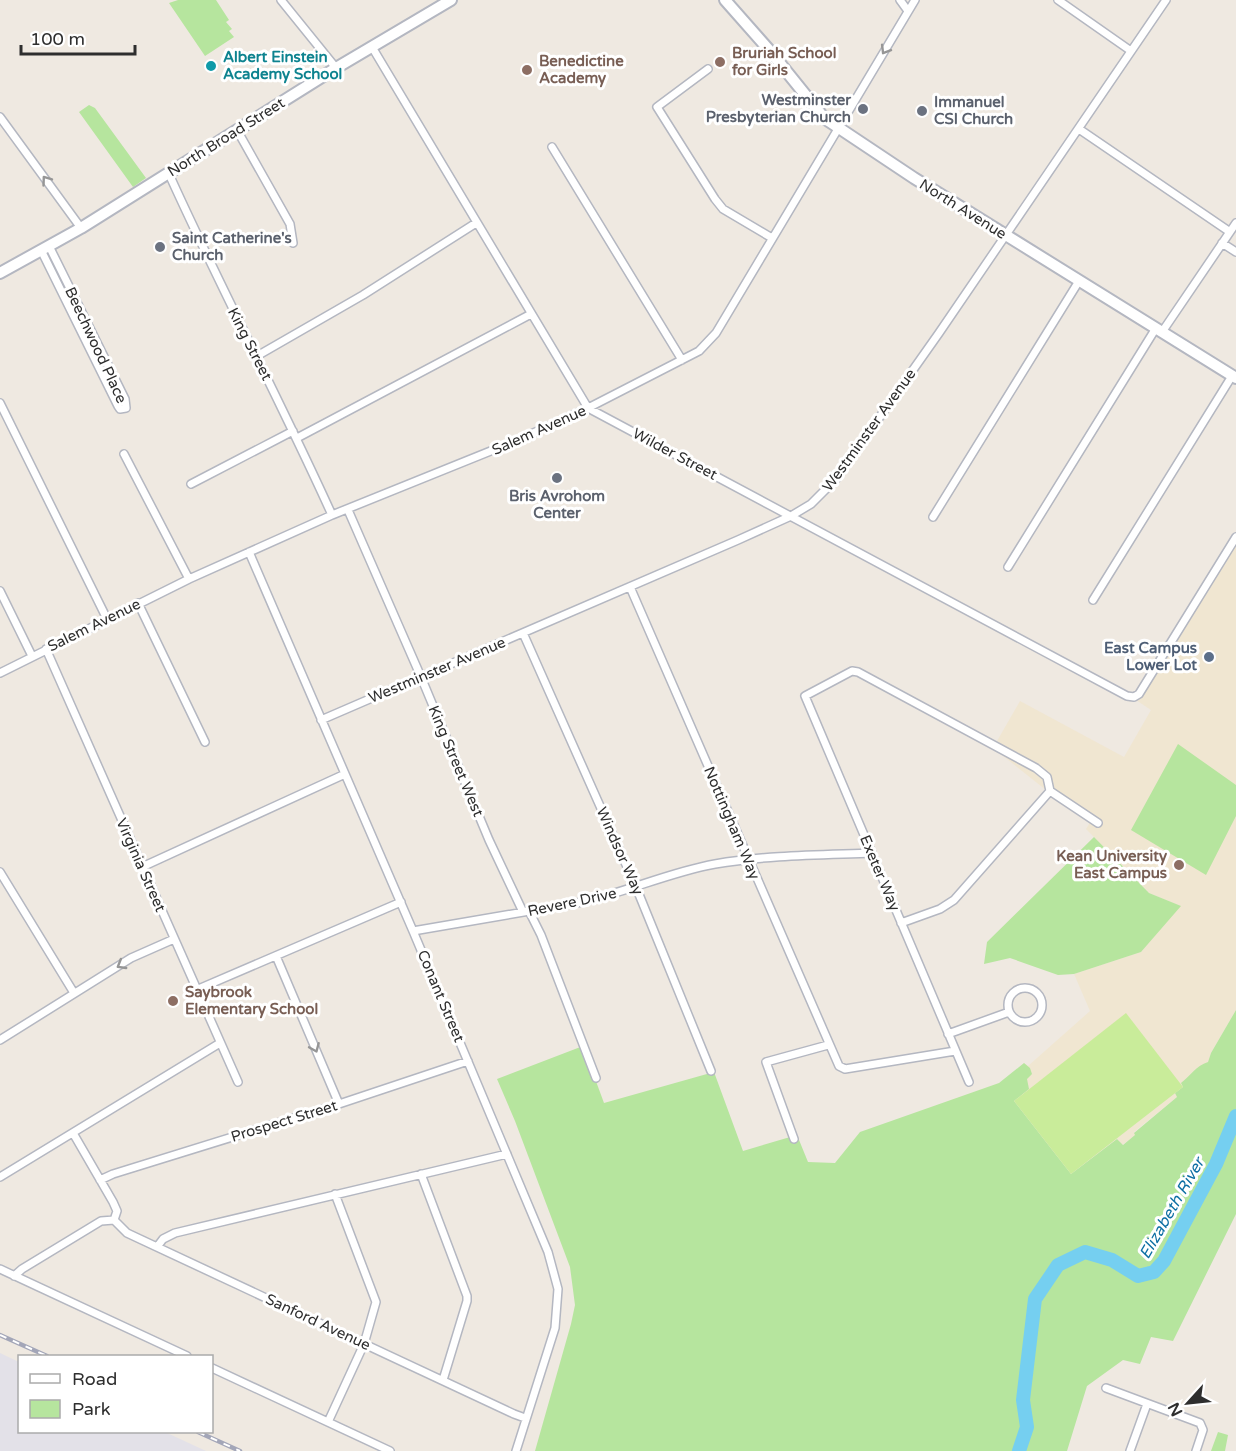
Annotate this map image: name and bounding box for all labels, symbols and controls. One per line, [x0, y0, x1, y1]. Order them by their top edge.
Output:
scale bar [21, 18, 135, 56]
text: 100 m [30, 28, 85, 50]
place label: Bruriah School for Girls [731, 44, 836, 79]
one-way arrow [881, 44, 892, 54]
place label: Albert Einstein Academy School [223, 48, 342, 84]
place label: Benedictine Academy [539, 52, 624, 88]
marker: Bruriah School for Girls [713, 55, 727, 69]
marker: Albert Einstein Academy School [204, 59, 218, 73]
marker: Benedictine Academy [520, 63, 534, 77]
place label: Westminster Presbyterian Church [706, 91, 851, 127]
street label: North Broad Street [164, 93, 288, 180]
place label: Immanuel CSI Church [934, 93, 1013, 128]
marker: Westminster Presbyterian Church [856, 102, 870, 116]
marker: Immanuel CSI Church [915, 104, 929, 118]
street label: North Avenue [916, 175, 1010, 243]
one-way arrow [43, 176, 54, 187]
place label: Saint Catherine's Church [172, 229, 292, 264]
marker: Saint Catherine's Church [153, 240, 167, 254]
street label: Beechwood Place [61, 284, 131, 406]
street label: King Street [224, 305, 276, 384]
street label: Westminster Avenue [818, 365, 920, 495]
street label: Salem Avenue [489, 401, 589, 459]
street label: Wilder Street [630, 424, 720, 484]
marker: Bris Avrohom Center [550, 471, 564, 485]
place label: Bris Avrohom Center [509, 487, 605, 522]
street label: Salem Avenue [45, 595, 143, 655]
street label: Westminster Avenue [366, 633, 508, 707]
place label: East Campus Lower Lot [1104, 639, 1197, 674]
marker: East Campus Lower Lot [1202, 650, 1216, 664]
street label: King Street West [424, 703, 488, 819]
street label: Nottingham Way [700, 764, 764, 882]
street label: Windsor Way [593, 804, 647, 898]
street label: Virginia Street [112, 815, 170, 915]
street label: Exeter Way [856, 832, 904, 914]
place label: Kean University East Campus [1056, 847, 1167, 883]
marker: Kean University East Campus [1172, 858, 1186, 872]
street label: Revere Drive [526, 884, 618, 920]
street label: Conant Street [414, 947, 469, 1045]
one-way arrow [117, 957, 127, 969]
place label: Saybrook Elementary School [185, 983, 318, 1019]
marker: Saybrook Elementary School [166, 994, 180, 1008]
one-way arrow [308, 1042, 320, 1053]
street label: Prospect Street [229, 1096, 340, 1146]
water label: Elizabeth River [1135, 1153, 1210, 1263]
street label: Sanford Avenue [263, 1290, 373, 1354]
legend [18, 1355, 213, 1433]
text: Road [72, 1368, 117, 1390]
north arrow [1158, 1373, 1218, 1433]
text: Park [72, 1398, 111, 1420]
text: N [1164, 1399, 1187, 1420]

